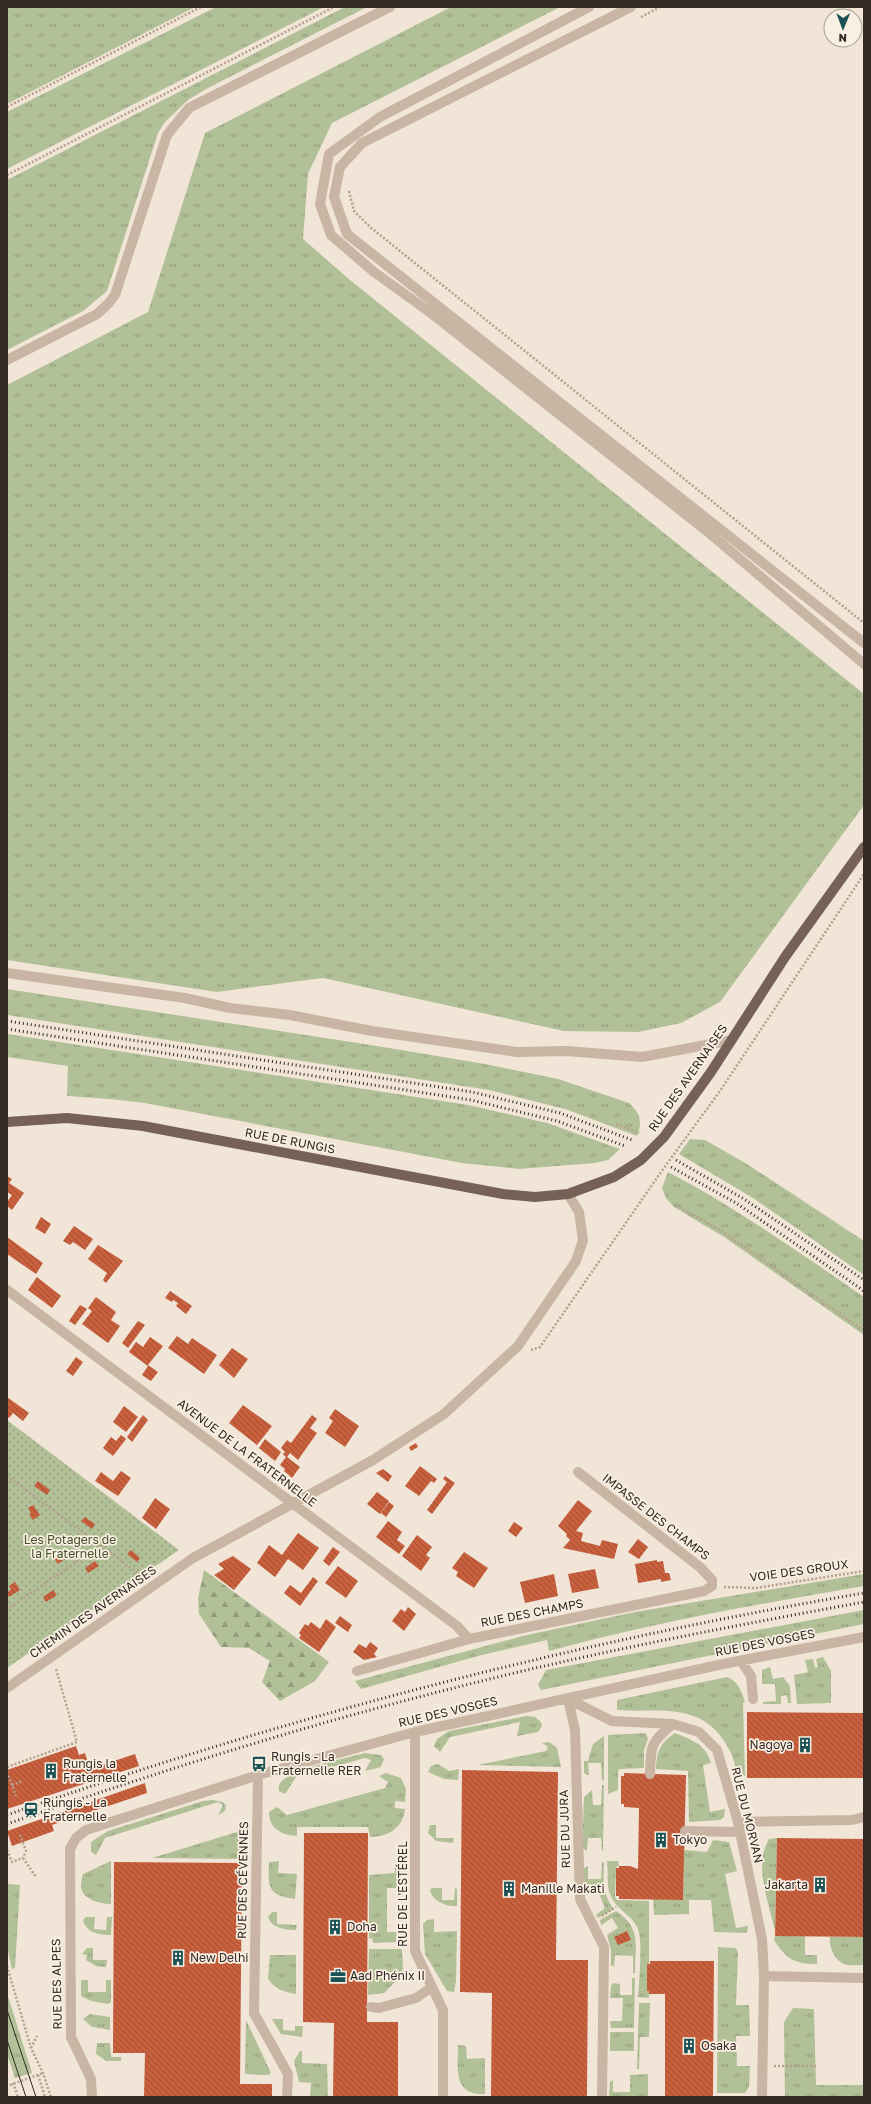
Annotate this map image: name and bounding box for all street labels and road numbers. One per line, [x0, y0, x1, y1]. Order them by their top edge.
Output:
street label: RUE DES AVERNAISES [645, 1021, 731, 1134]
street label: RUE DE RUNGIS [244, 1124, 337, 1157]
street label: AVENUE DE LA FRATERNELLE [175, 1395, 320, 1510]
street label: IMPASSE DES CHAMPS [600, 1470, 713, 1563]
street label: VOIE DES GROUX [749, 1556, 849, 1585]
street label: CHEMIN DES AVERNAISES [26, 1562, 159, 1661]
street label: RUE DES CHAMPS [479, 1595, 585, 1630]
street label: RUE DES VOSGES [714, 1625, 816, 1660]
street label: RUE DES VOSGES [397, 1693, 499, 1730]
street label: RUE DU MORVAN [728, 1765, 767, 1864]
street label: RUE DU JURA [556, 1789, 573, 1869]
street label: RUE DES CÉVENNES [234, 1821, 251, 1939]
street label: RUE DE L'ESTÉREL [395, 1841, 410, 1947]
street label: RUE DES ALPES [48, 1938, 65, 2030]

